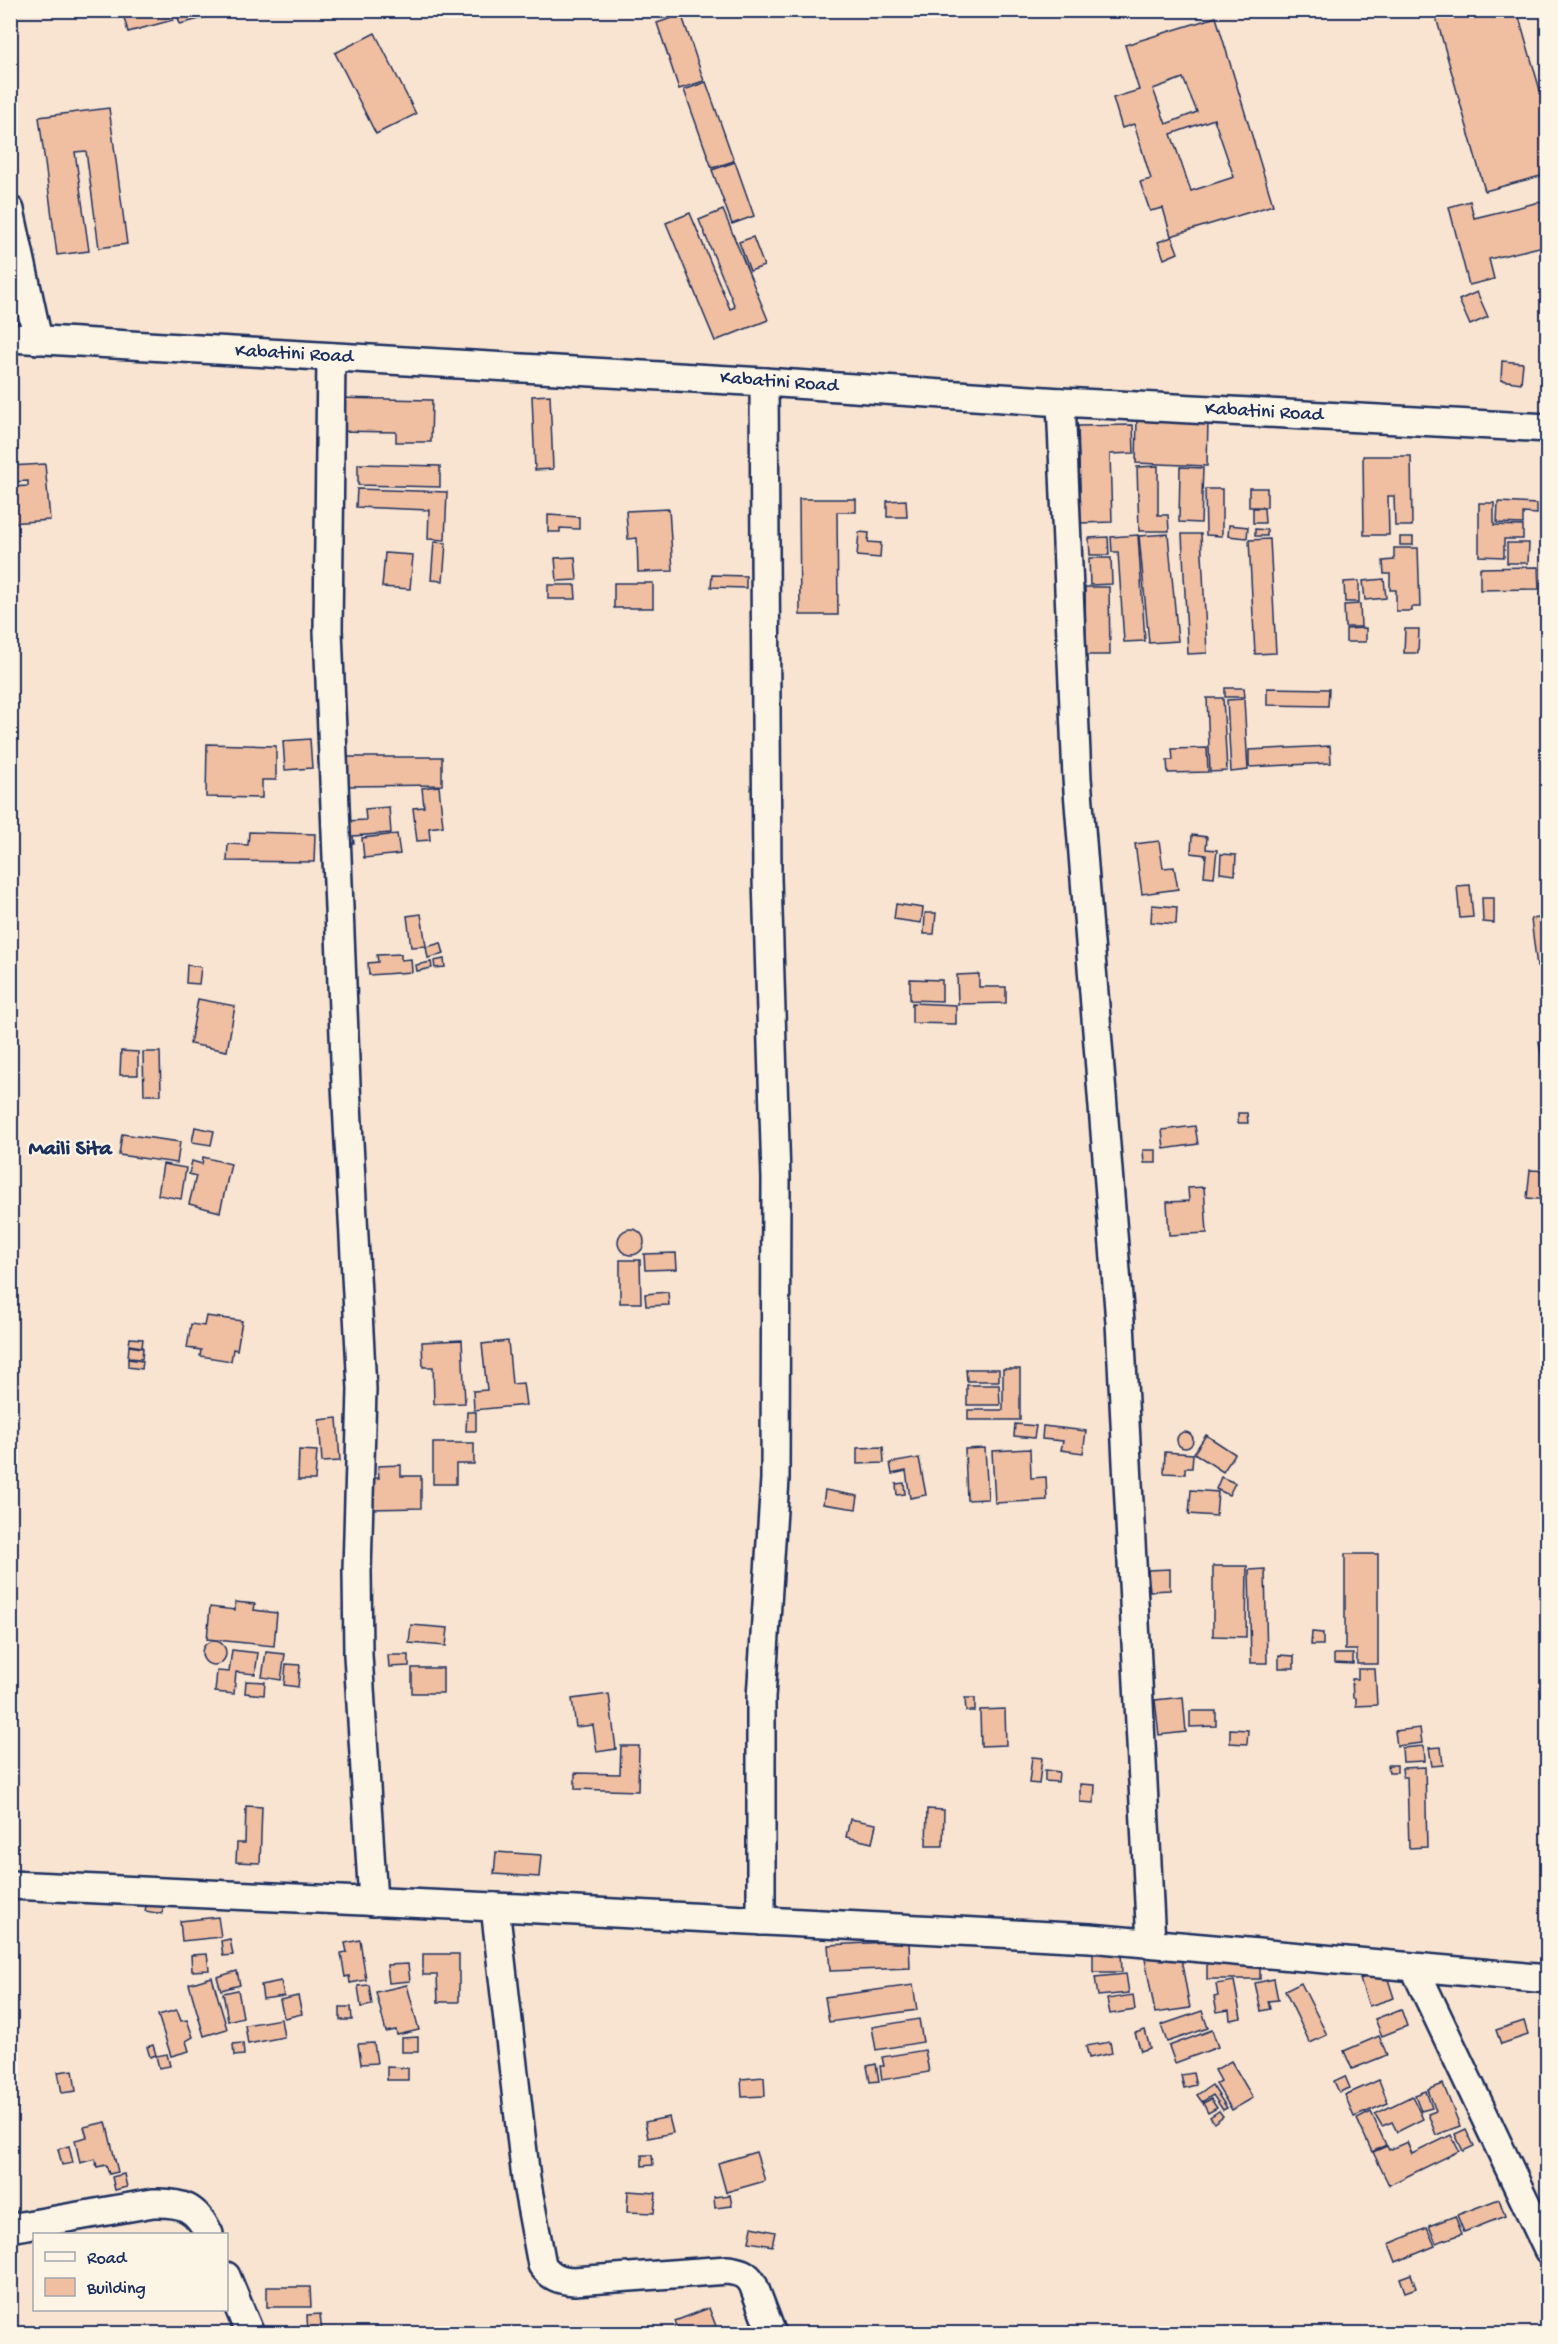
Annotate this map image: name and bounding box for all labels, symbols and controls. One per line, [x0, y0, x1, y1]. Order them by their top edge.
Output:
street label: Kabatini Road [234, 340, 356, 370]
street label: Kabatini Road [719, 367, 841, 399]
street label: Kabatini Road [1204, 398, 1326, 428]
district label: Maili Sita [28, 1137, 113, 1163]
legend [33, 2233, 228, 2311]
text: Road [87, 2249, 128, 2270]
text: Building [86, 2279, 146, 2300]

